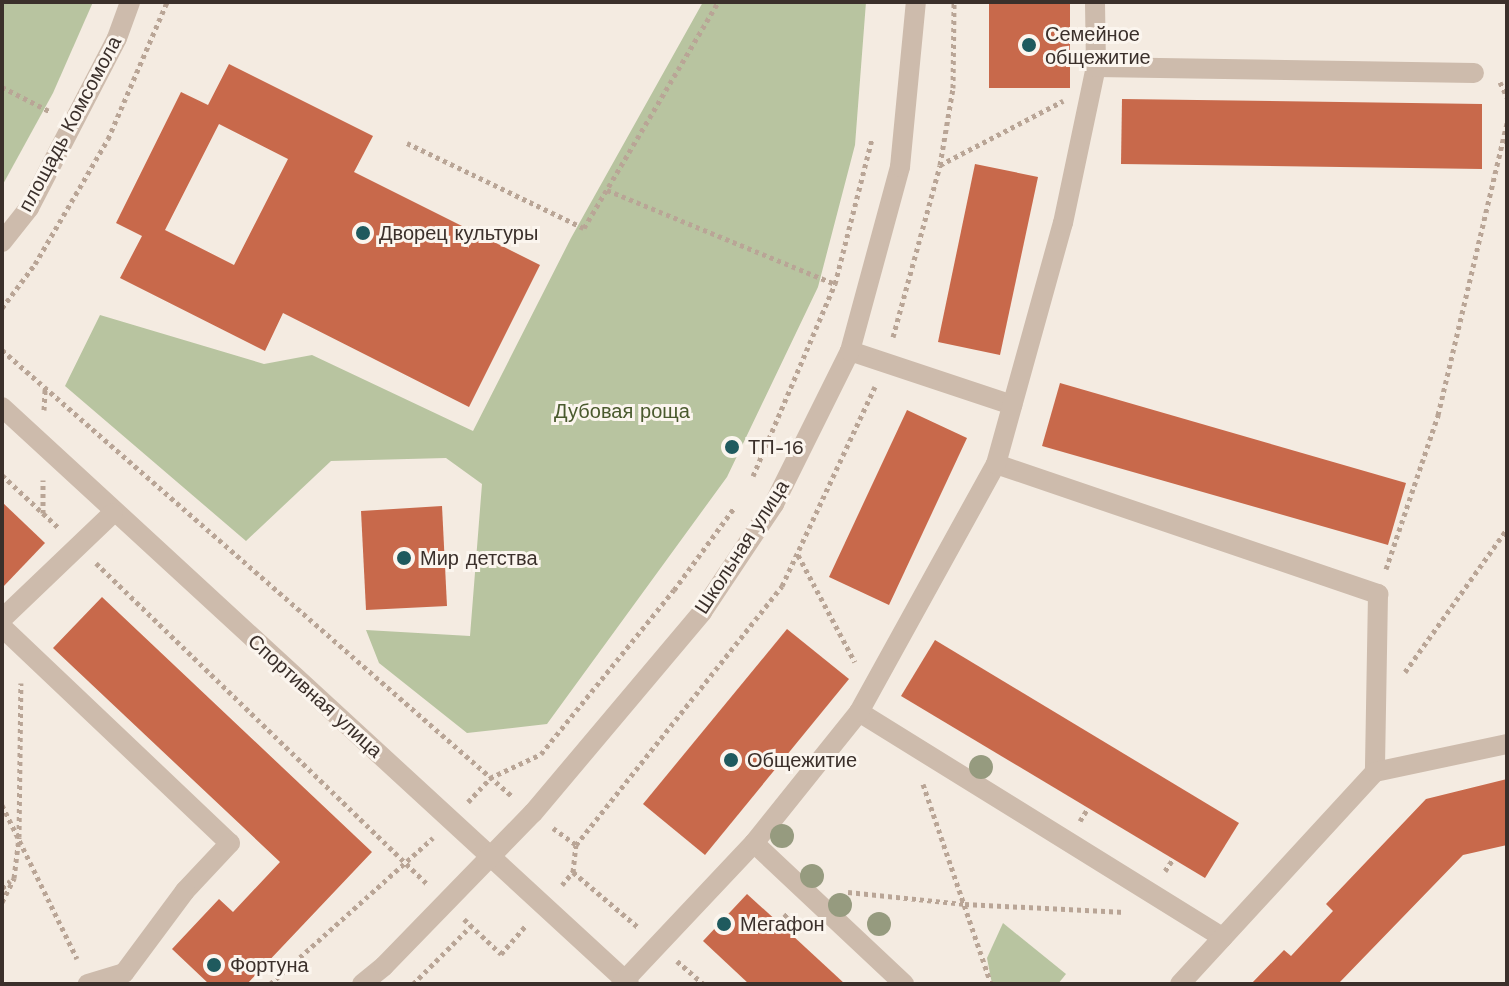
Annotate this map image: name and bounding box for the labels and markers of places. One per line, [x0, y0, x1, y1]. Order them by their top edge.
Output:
place label: Семейное общежитие [1045, 22, 1151, 69]
marker: Семейное общежитие [1020, 36, 1038, 54]
place label: Дворец культуры [379, 221, 538, 245]
marker: Дворец культуры [354, 224, 372, 242]
place label: ТП-16 [748, 435, 804, 459]
marker: ТП-16 [723, 438, 741, 456]
place label: Мир детства [420, 546, 538, 570]
marker: Мир детства [395, 549, 413, 567]
place label: Общежитие [747, 748, 857, 772]
marker: Общежитие [722, 751, 740, 769]
place label: Мегафон [740, 912, 825, 936]
marker: Мегафон [715, 915, 733, 933]
place label: Фортуна [230, 953, 309, 977]
marker: Фортуна [205, 956, 223, 974]

